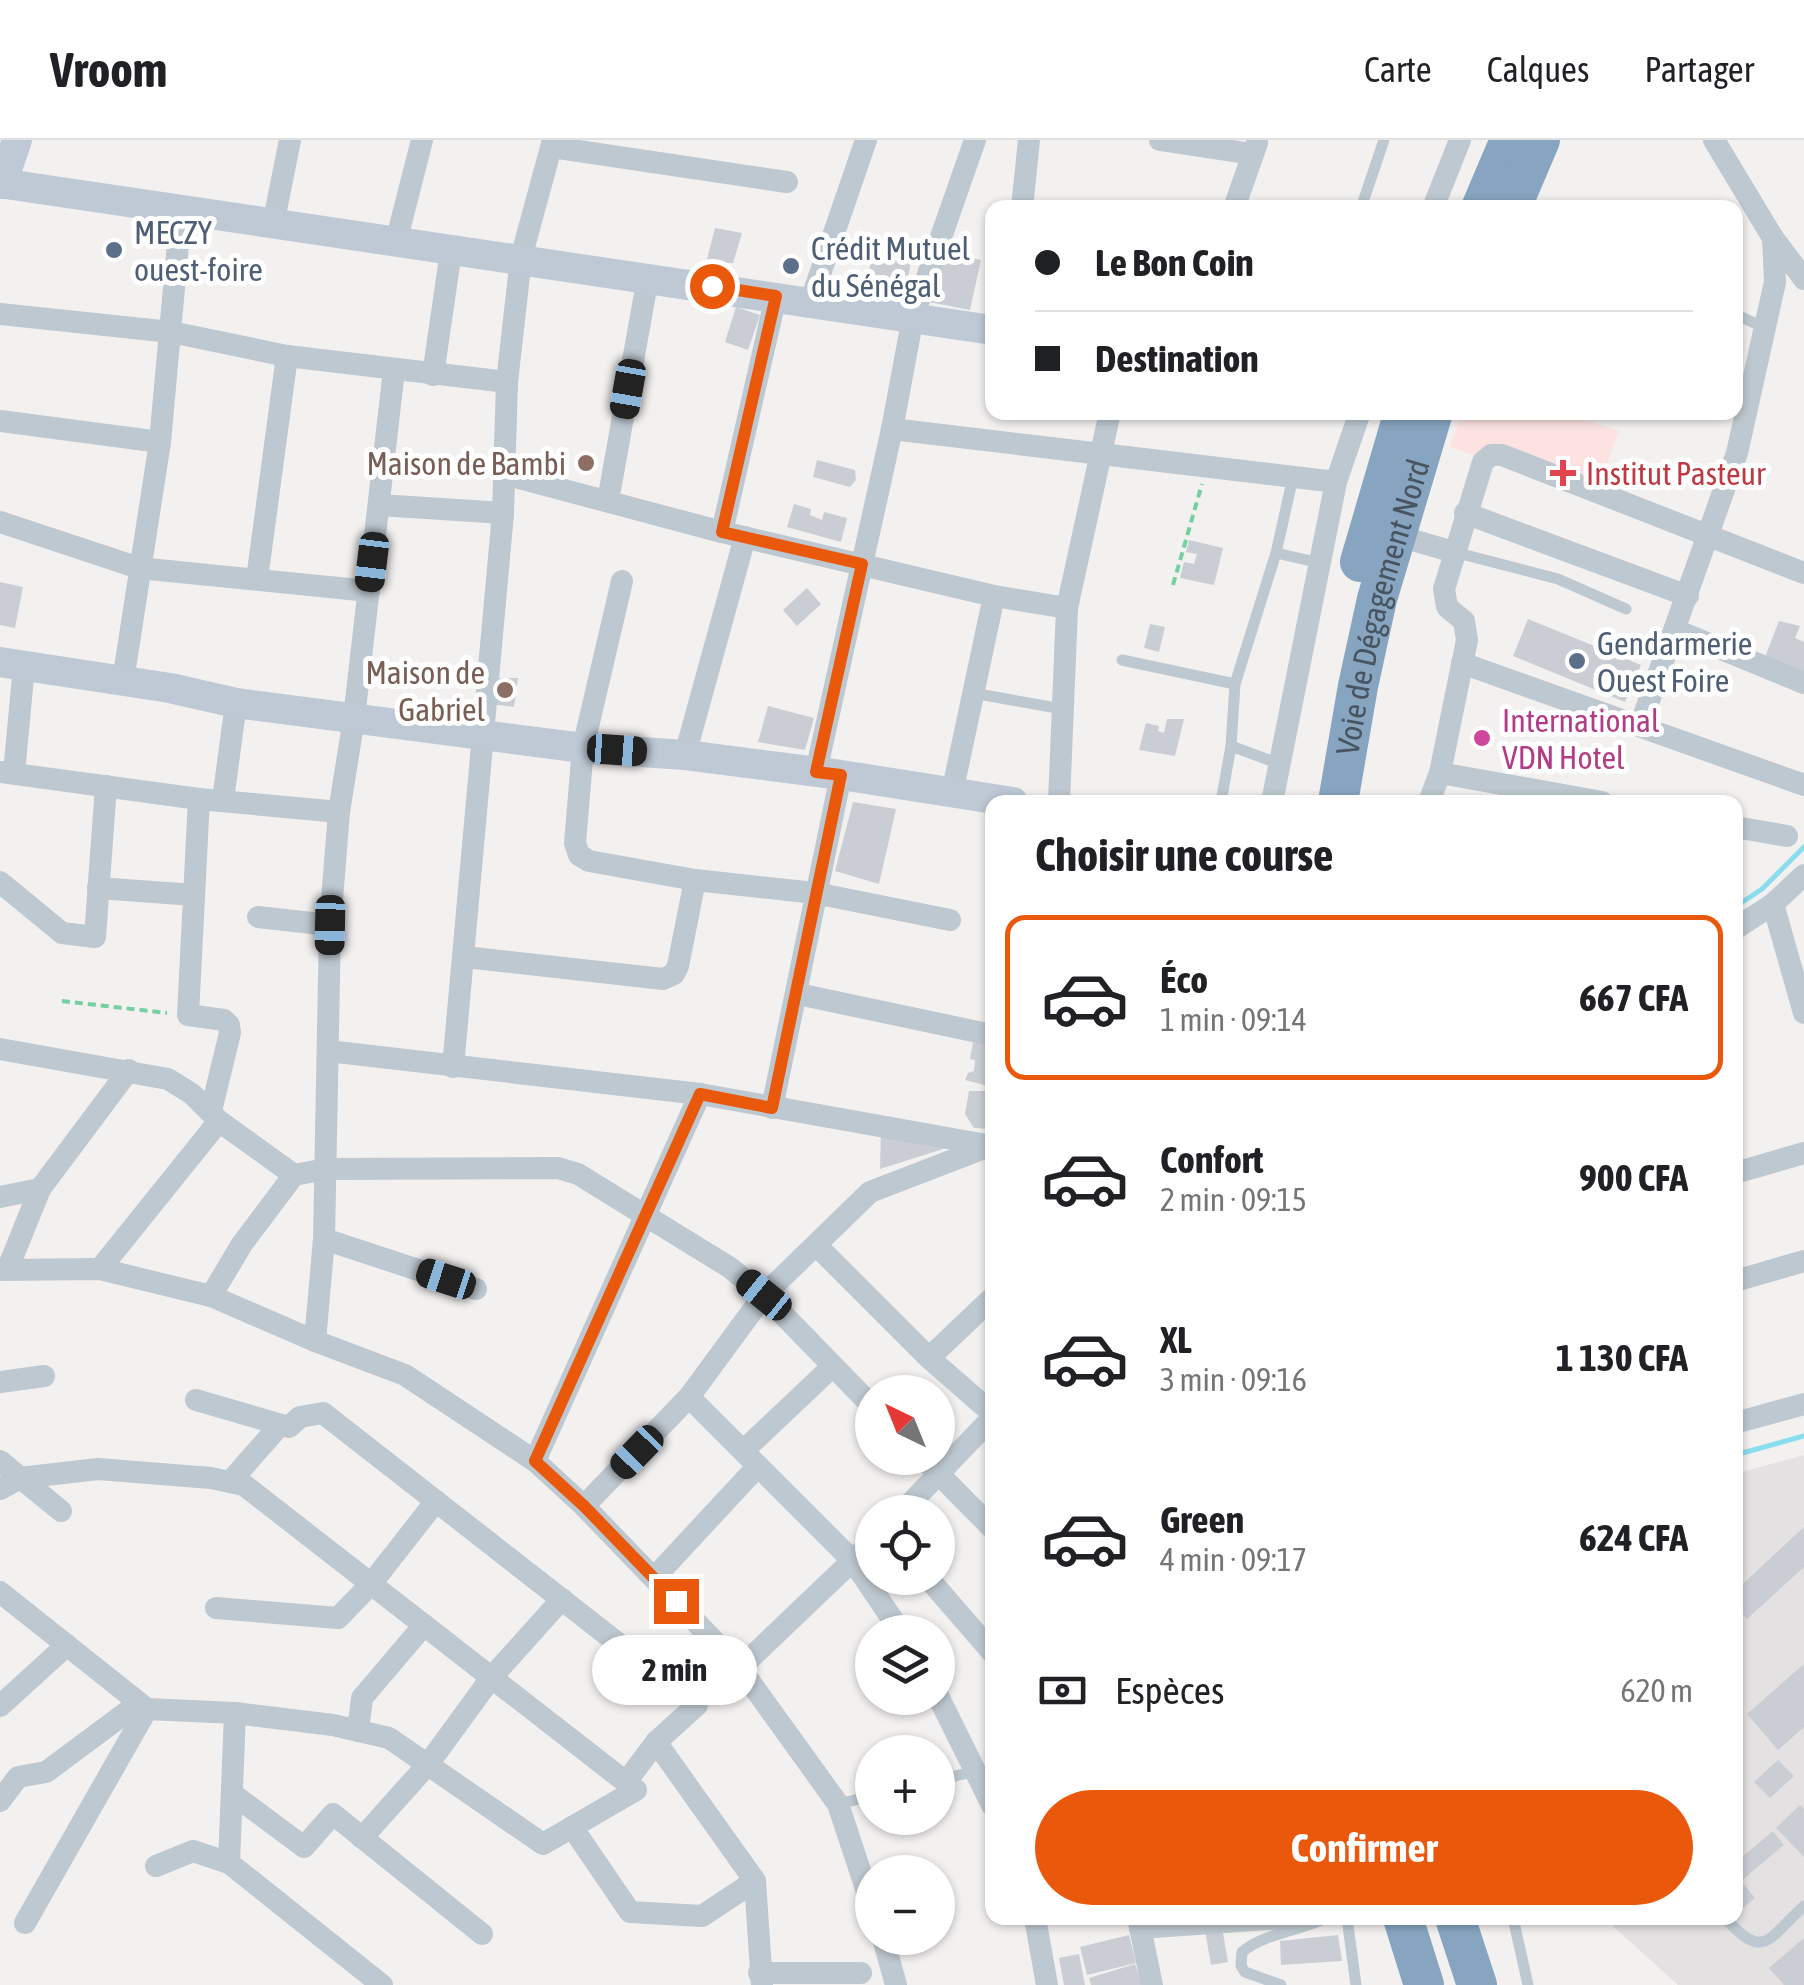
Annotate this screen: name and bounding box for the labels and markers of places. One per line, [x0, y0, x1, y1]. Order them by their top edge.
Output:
place label: MECZY ouest-foire [134, 214, 263, 288]
place label: Crédit Mutuel du Sénégal [811, 230, 970, 304]
marker: MECZY ouest-foire [103, 239, 125, 261]
marker: Crédit Mutuel du Sénégal [780, 255, 802, 277]
place label: Maison de Bambi [366, 445, 566, 482]
marker: Maison de Bambi [575, 452, 597, 474]
place label: Institut Pasteur [1586, 455, 1766, 492]
marker: Institut Pasteur [1550, 460, 1576, 486]
place label: Gendarmerie Ouest Foire [1597, 625, 1752, 699]
marker: Gendarmerie Ouest Foire [1566, 650, 1588, 672]
place label: Maison de Gabriel [365, 654, 486, 728]
marker: Maison de Gabriel [494, 679, 516, 701]
place label: International VDN Hotel [1502, 702, 1660, 776]
marker: International VDN Hotel [1471, 727, 1493, 749]

